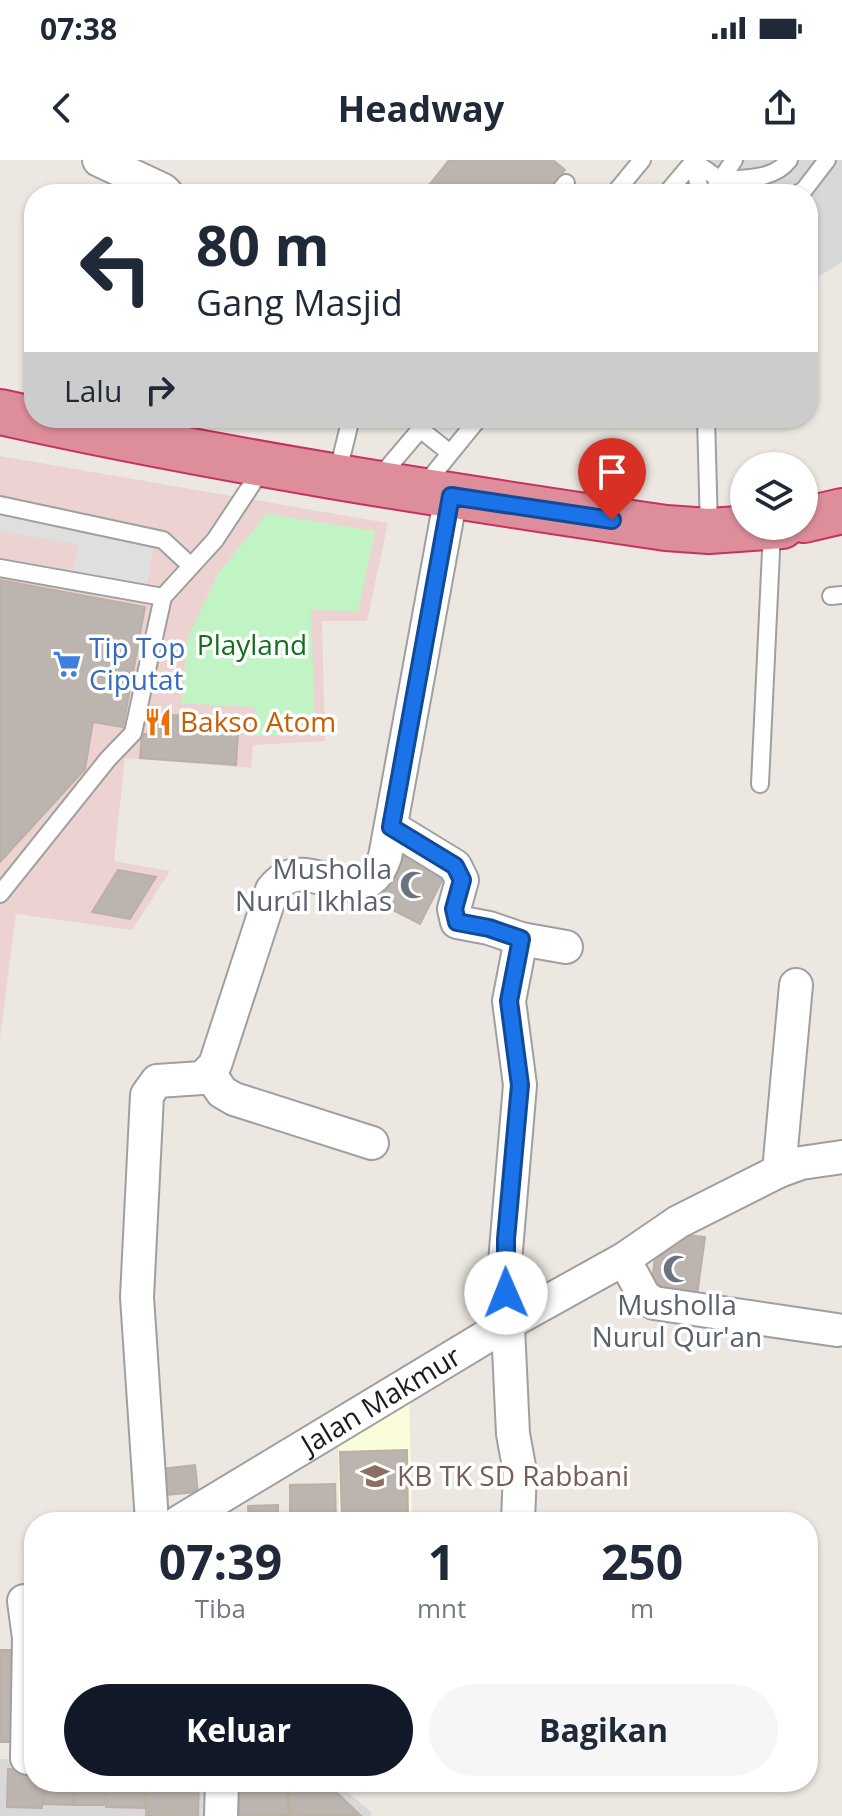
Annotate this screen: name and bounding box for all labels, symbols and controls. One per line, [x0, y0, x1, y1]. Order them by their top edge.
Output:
text: 07:38 [40, 8, 117, 49]
text: Headway [338, 84, 504, 133]
icon: back [40, 86, 84, 130]
icon: share [758, 86, 802, 130]
text: 80 m [196, 206, 330, 282]
icon: left [64, 216, 168, 320]
text: Gang Masjid [196, 278, 403, 327]
icon: right [138, 368, 182, 412]
text: Lalu [64, 370, 122, 411]
pin [578, 438, 646, 520]
icon: arrive [590, 450, 634, 494]
map controls [730, 452, 818, 540]
button: layers [730, 452, 818, 540]
park label: Playland [197, 625, 307, 663]
place label: Tip Top Ciputat [89, 628, 185, 698]
supermarket icon: Tip Top Ciputat [52, 649, 82, 679]
place label: Bakso Atom [180, 702, 336, 740]
restaurant icon: Bakso Atom [143, 707, 173, 737]
place label: Musholla Nurul Ikhlas [235, 849, 392, 919]
mosque icon: Musholla Nurul Ikhlas [399, 870, 429, 900]
position arrow [464, 1251, 548, 1335]
mosque icon: Musholla Nurul Qur'an [662, 1254, 692, 1284]
place label: Musholla Nurul Qur'an [592, 1285, 762, 1355]
street label: Jalan Makmur [291, 1336, 468, 1464]
place label: KB TK SD Rabbani [397, 1456, 629, 1494]
school or university icon: KB TK SD Rabbani [360, 1461, 390, 1491]
text: 07:39 [159, 1529, 282, 1594]
text: 1 [428, 1529, 455, 1594]
text: 250 [601, 1529, 683, 1594]
text: Tiba [195, 1590, 246, 1626]
text: mnt [417, 1590, 466, 1626]
text: m [630, 1590, 654, 1626]
button: Keluar [64, 1684, 413, 1776]
button: Bagikan [429, 1684, 778, 1776]

